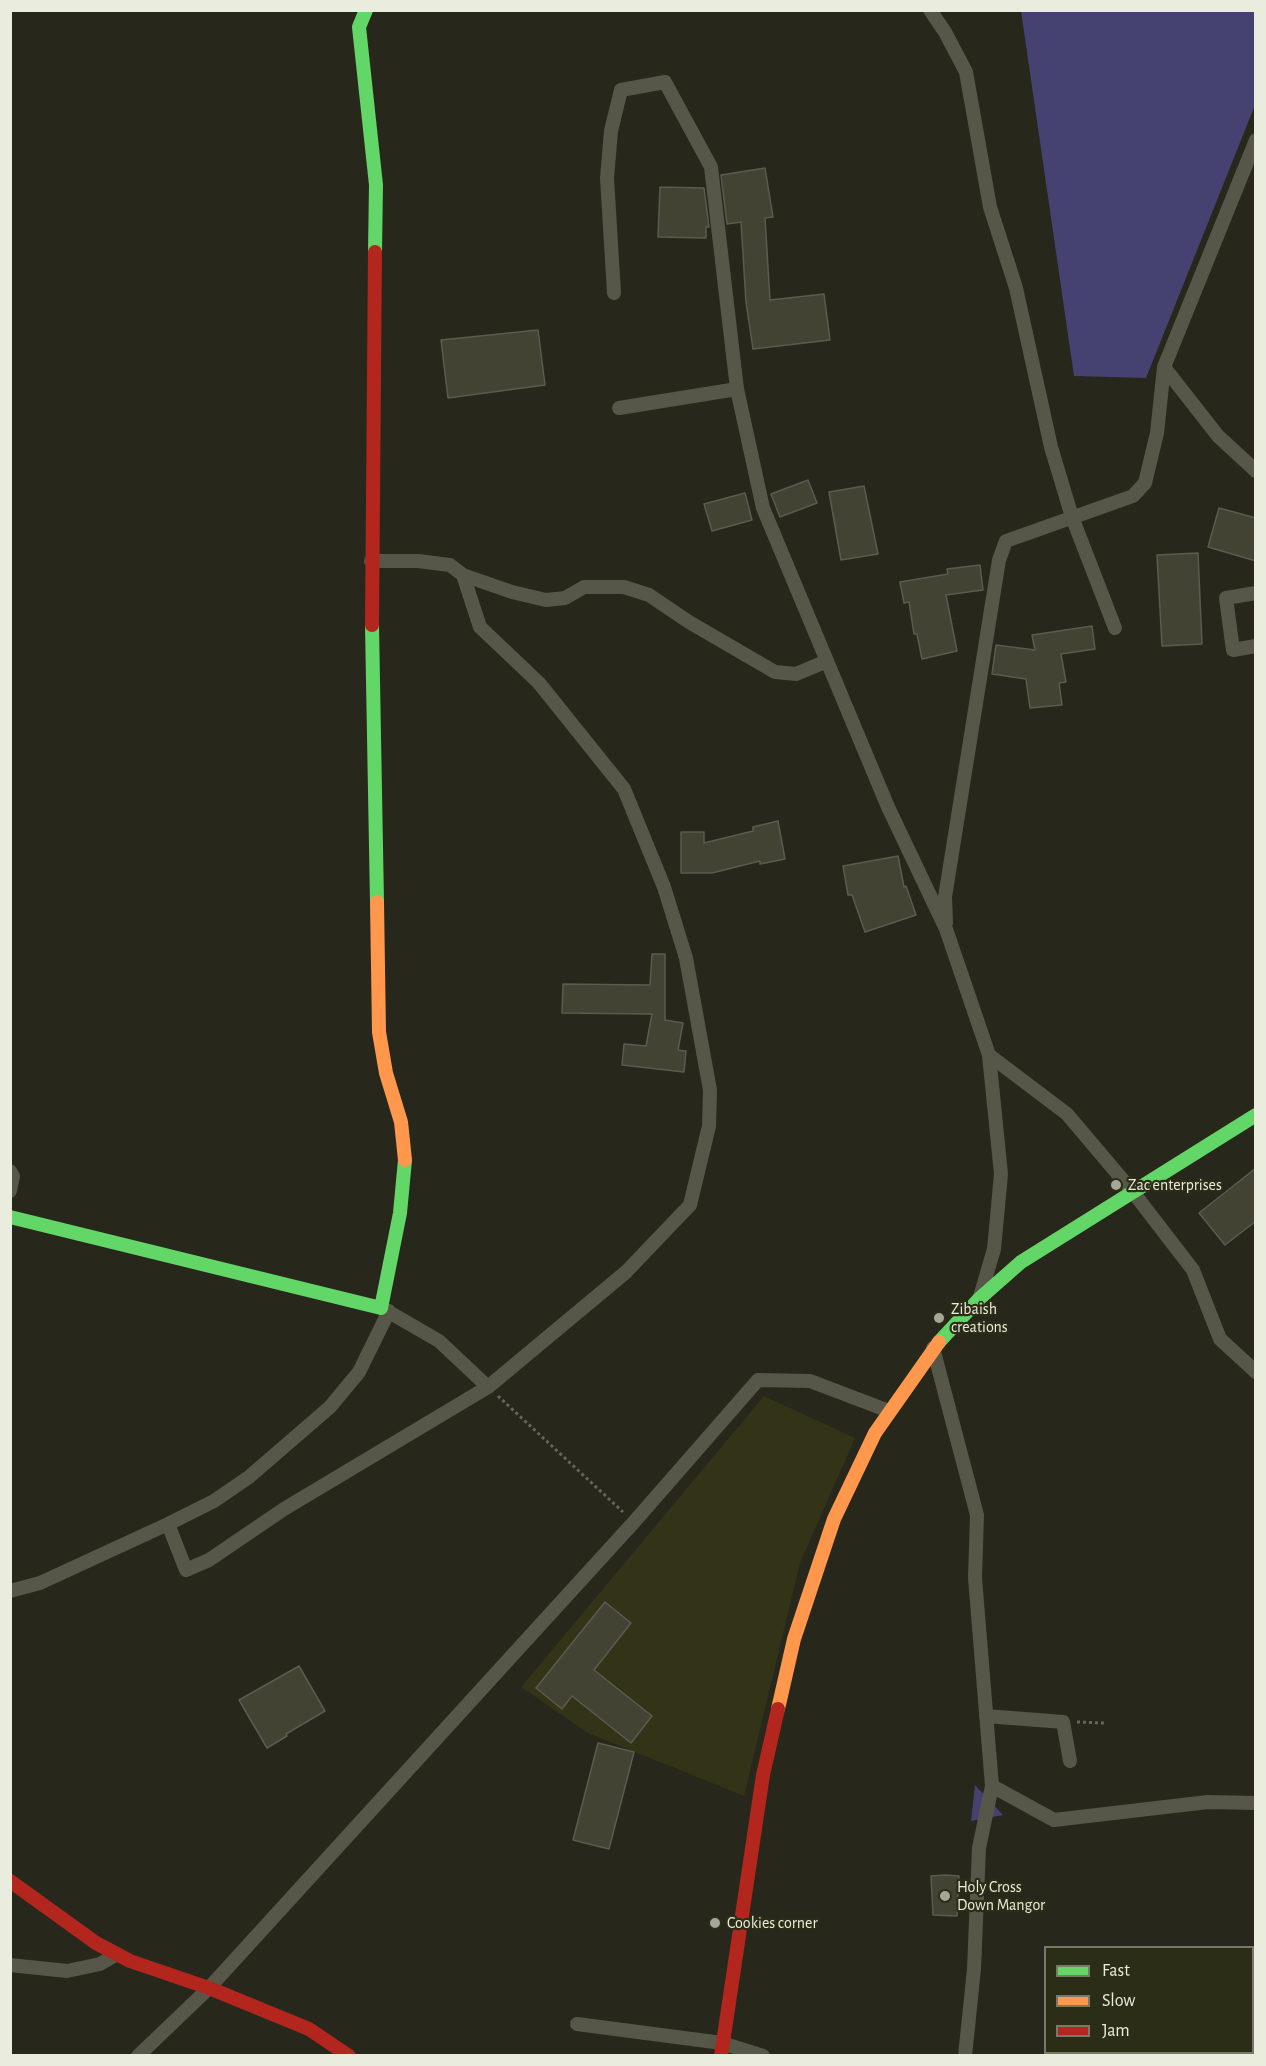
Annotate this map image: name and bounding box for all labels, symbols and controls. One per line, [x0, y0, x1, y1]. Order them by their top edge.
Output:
place label: Zac enterprises [1128, 1175, 1222, 1195]
marker: Zac enterprises [1109, 1178, 1123, 1192]
place label: Zibaish creations [951, 1299, 1008, 1337]
marker: Zibaish creations [932, 1311, 946, 1325]
place label: Holy Cross Down Mangor [957, 1877, 1045, 1915]
marker: Holy Cross Down Mangor [938, 1889, 952, 1903]
place label: Cookies corner [727, 1913, 818, 1933]
marker: Cookies corner [708, 1916, 722, 1930]
legend [1044, 1946, 1254, 2054]
text: Fast [1102, 1962, 1130, 1980]
text: Slow [1102, 1992, 1135, 2010]
text: Jam [1102, 2022, 1130, 2040]

